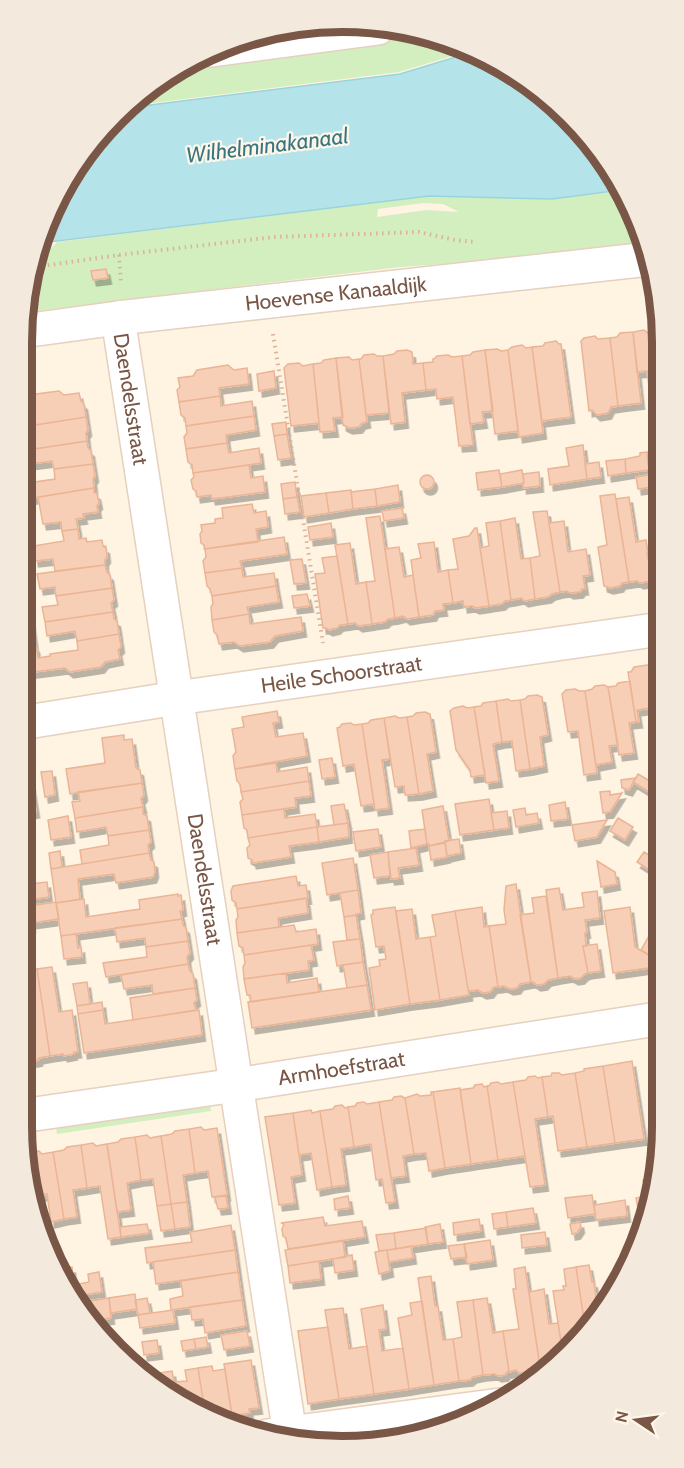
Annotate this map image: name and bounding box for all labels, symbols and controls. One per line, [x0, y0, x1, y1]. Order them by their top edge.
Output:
water label: Wilhelminakanaal [184, 122, 351, 169]
street label: Hoevense Kanaaldijk [244, 271, 428, 316]
street label: Daendelsstraat [108, 331, 153, 467]
street label: Heile Schoorstraat [259, 650, 423, 698]
street label: Daendelsstraat [182, 812, 227, 947]
street label: Armhoefstraat [276, 1046, 407, 1090]
north arrow [606, 1390, 666, 1450]
text: N [611, 1409, 632, 1424]

